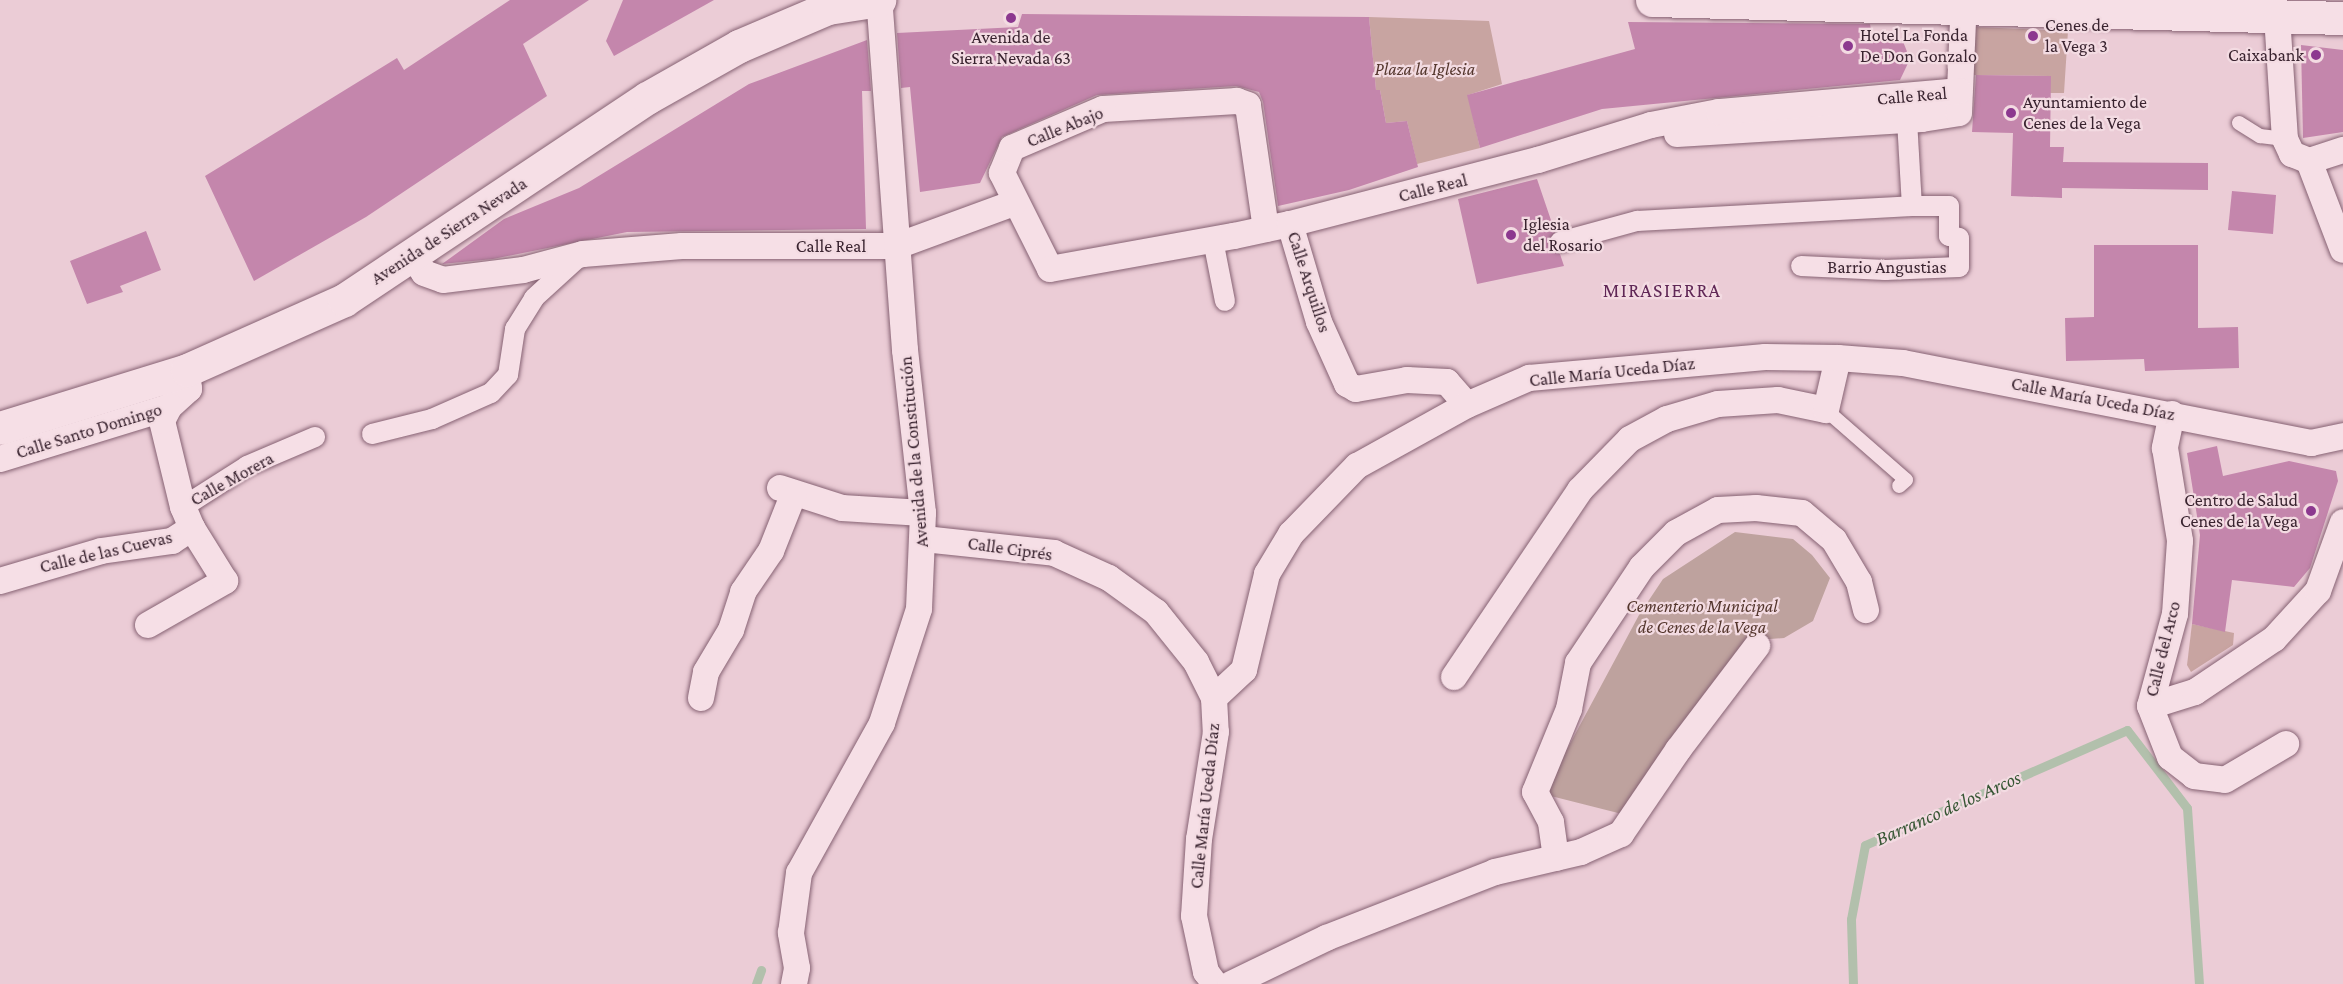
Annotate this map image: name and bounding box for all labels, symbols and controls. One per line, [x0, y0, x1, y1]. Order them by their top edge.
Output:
marker: Avenida de Sierra Nevada 63 [1004, 11, 1018, 25]
place label: Cenes de la Vega 3 [2045, 15, 2109, 57]
place label: Hotel La Fonda De Don Gonzalo [1860, 25, 1977, 68]
place label: Avenida de Sierra Nevada 63 [951, 27, 1071, 70]
marker: Cenes de la Vega 3 [2026, 29, 2040, 43]
marker: Hotel La Fonda De Don Gonzalo [1841, 39, 1855, 53]
place label: Caixabank [2228, 44, 2304, 66]
marker: Caixabank [2309, 48, 2323, 62]
park label: Plaza la Iglesia [1375, 58, 1475, 80]
street label: Calle Real [1876, 82, 1948, 110]
place label: Ayuntamiento de Cenes de la Vega [2023, 92, 2147, 134]
street label: Calle Abajo [1024, 102, 1106, 152]
marker: Ayuntamiento de Cenes de la Vega [2004, 106, 2018, 120]
street label: Calle Real [1396, 169, 1470, 207]
street label: Avenida de Sierra Nevada [367, 173, 531, 289]
place label: Iglesia del Rosario [1523, 214, 1603, 256]
marker: Iglesia del Rosario [1504, 228, 1518, 242]
street label: Calle Arquillos [1283, 229, 1335, 335]
street label: Calle Real [796, 235, 866, 257]
street label: Barrio Angustias [1827, 256, 1947, 278]
district label: MIRASIERRA [1603, 278, 1721, 302]
street label: Calle María Uceda Díaz [1528, 353, 1696, 391]
street label: Avenida de la Constitución [895, 356, 933, 548]
street label: Calle María Uceda Díaz [2009, 373, 2177, 425]
street label: Calle Santo Domingo [13, 399, 165, 463]
street label: Calle Morera [187, 447, 277, 511]
place label: Centro de Salud Cenes de la Vega [2180, 490, 2298, 532]
marker: Centro de Salud Cenes de la Vega [2302, 502, 2320, 520]
street label: Calle de las Cuevas [38, 526, 174, 578]
street label: Calle Ciprés [966, 532, 1054, 566]
park label: Cementerio Municipal de Cenes de la Vega [1626, 596, 1778, 638]
street label: Calle del Arco [2141, 599, 2185, 699]
street label: Calle María Uceda Díaz [1186, 722, 1224, 890]
water label: Barranco de los Arcos [1872, 765, 2024, 851]

